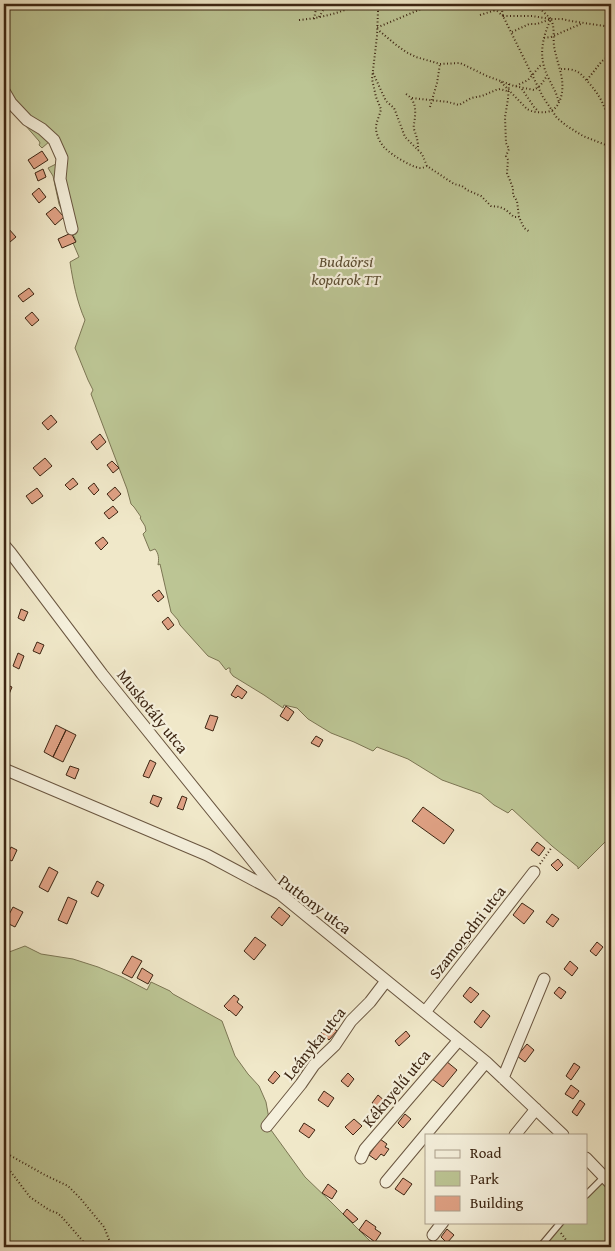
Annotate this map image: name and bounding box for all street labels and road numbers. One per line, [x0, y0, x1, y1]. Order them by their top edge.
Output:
street label: Muskotály utca [112, 664, 195, 759]
street label: Puttony utca [273, 868, 357, 940]
street label: Szamorodni utca [423, 880, 511, 984]
street label: Leányka utca [277, 1001, 351, 1085]
street label: Kéknyelű utca [356, 1044, 436, 1132]

